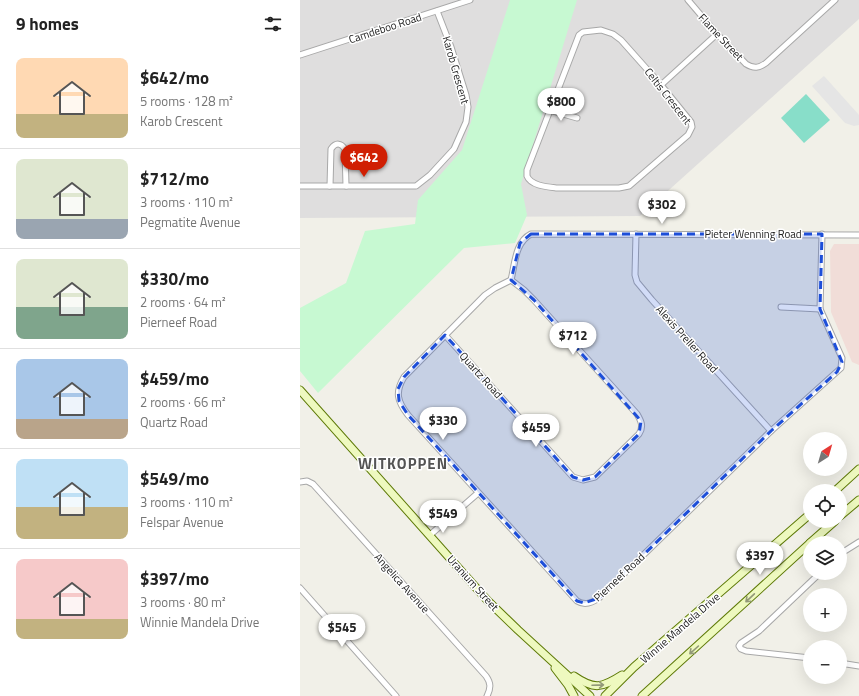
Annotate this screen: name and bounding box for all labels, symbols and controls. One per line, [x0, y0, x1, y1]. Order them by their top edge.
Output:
street label: Camdeboo Road [347, 9, 424, 47]
street label: Flame Street [695, 10, 747, 64]
text: 9 homes [16, 11, 79, 37]
icon: filters [262, 13, 284, 35]
street label: Karob Crescent [439, 34, 473, 106]
street label: Celtis Crescent [641, 64, 695, 128]
text: $642/mo [140, 65, 209, 91]
icon: home [48, 74, 96, 122]
pin: $800 [537, 88, 585, 122]
text: 5 rooms · 128 m² [140, 91, 233, 111]
text: $800 [546, 91, 576, 111]
text: Karob Crescent [140, 111, 223, 131]
pin: $642 [340, 144, 388, 178]
text: $642 [349, 147, 379, 167]
text: $712/mo [140, 166, 209, 192]
icon: home [48, 175, 96, 223]
pin: $302 [638, 191, 686, 225]
text: 3 rooms · 110 m² [140, 192, 233, 212]
text: $302 [647, 194, 677, 214]
text: Pegmatite Avenue [140, 212, 240, 232]
street label: Pieter Wenning Road [704, 226, 802, 242]
text: $330/mo [140, 266, 209, 292]
icon: home [48, 275, 96, 323]
text: 2 rooms · 64 m² [140, 292, 226, 312]
street label: Alexis Preller Road [652, 302, 722, 376]
text: Pierneef Road [140, 312, 217, 332]
pin: $712 [549, 322, 597, 356]
text: $712 [558, 325, 588, 345]
street label: Quartz Road [456, 348, 506, 402]
text: $459/mo [140, 366, 209, 392]
icon: home [48, 375, 96, 423]
text: 2 rooms · 66 m² [140, 392, 226, 412]
pin: $330 [419, 407, 467, 441]
text: $330 [428, 410, 458, 430]
text: Quartz Road [140, 412, 208, 432]
pin: $459 [512, 414, 560, 448]
text: $459 [521, 417, 551, 437]
north arrow [803, 432, 847, 476]
map controls [803, 432, 847, 684]
district label: WITKOPPEN [358, 452, 448, 475]
text: $549/mo [140, 466, 209, 492]
icon: home [48, 475, 96, 523]
button: locate [803, 484, 847, 528]
text: 3 rooms · 110 m² [140, 492, 233, 512]
pin: $549 [419, 500, 467, 534]
text: $549 [428, 503, 458, 523]
text: Felspar Avenue [140, 512, 224, 532]
button: layers [803, 536, 847, 580]
pin: $397 [736, 542, 784, 576]
text: $397 [745, 545, 775, 565]
street label: Angelica Avenue [371, 549, 434, 617]
street label: Pierneef Road [590, 549, 648, 605]
street label: Uranium Street [443, 551, 503, 615]
text: $397/mo [140, 566, 209, 592]
icon: home [48, 575, 96, 623]
button: + [803, 588, 847, 632]
street label: Winnie Mandela Drive [637, 589, 724, 667]
text: 3 rooms · 80 m² [140, 592, 226, 612]
one-way arrow [745, 593, 755, 603]
text: Winnie Mandela Drive [140, 612, 259, 632]
pin: $545 [318, 614, 366, 648]
text: $545 [327, 617, 357, 637]
button: − [803, 640, 847, 684]
one-way arrow [689, 645, 699, 654]
one-way arrow [591, 682, 604, 689]

